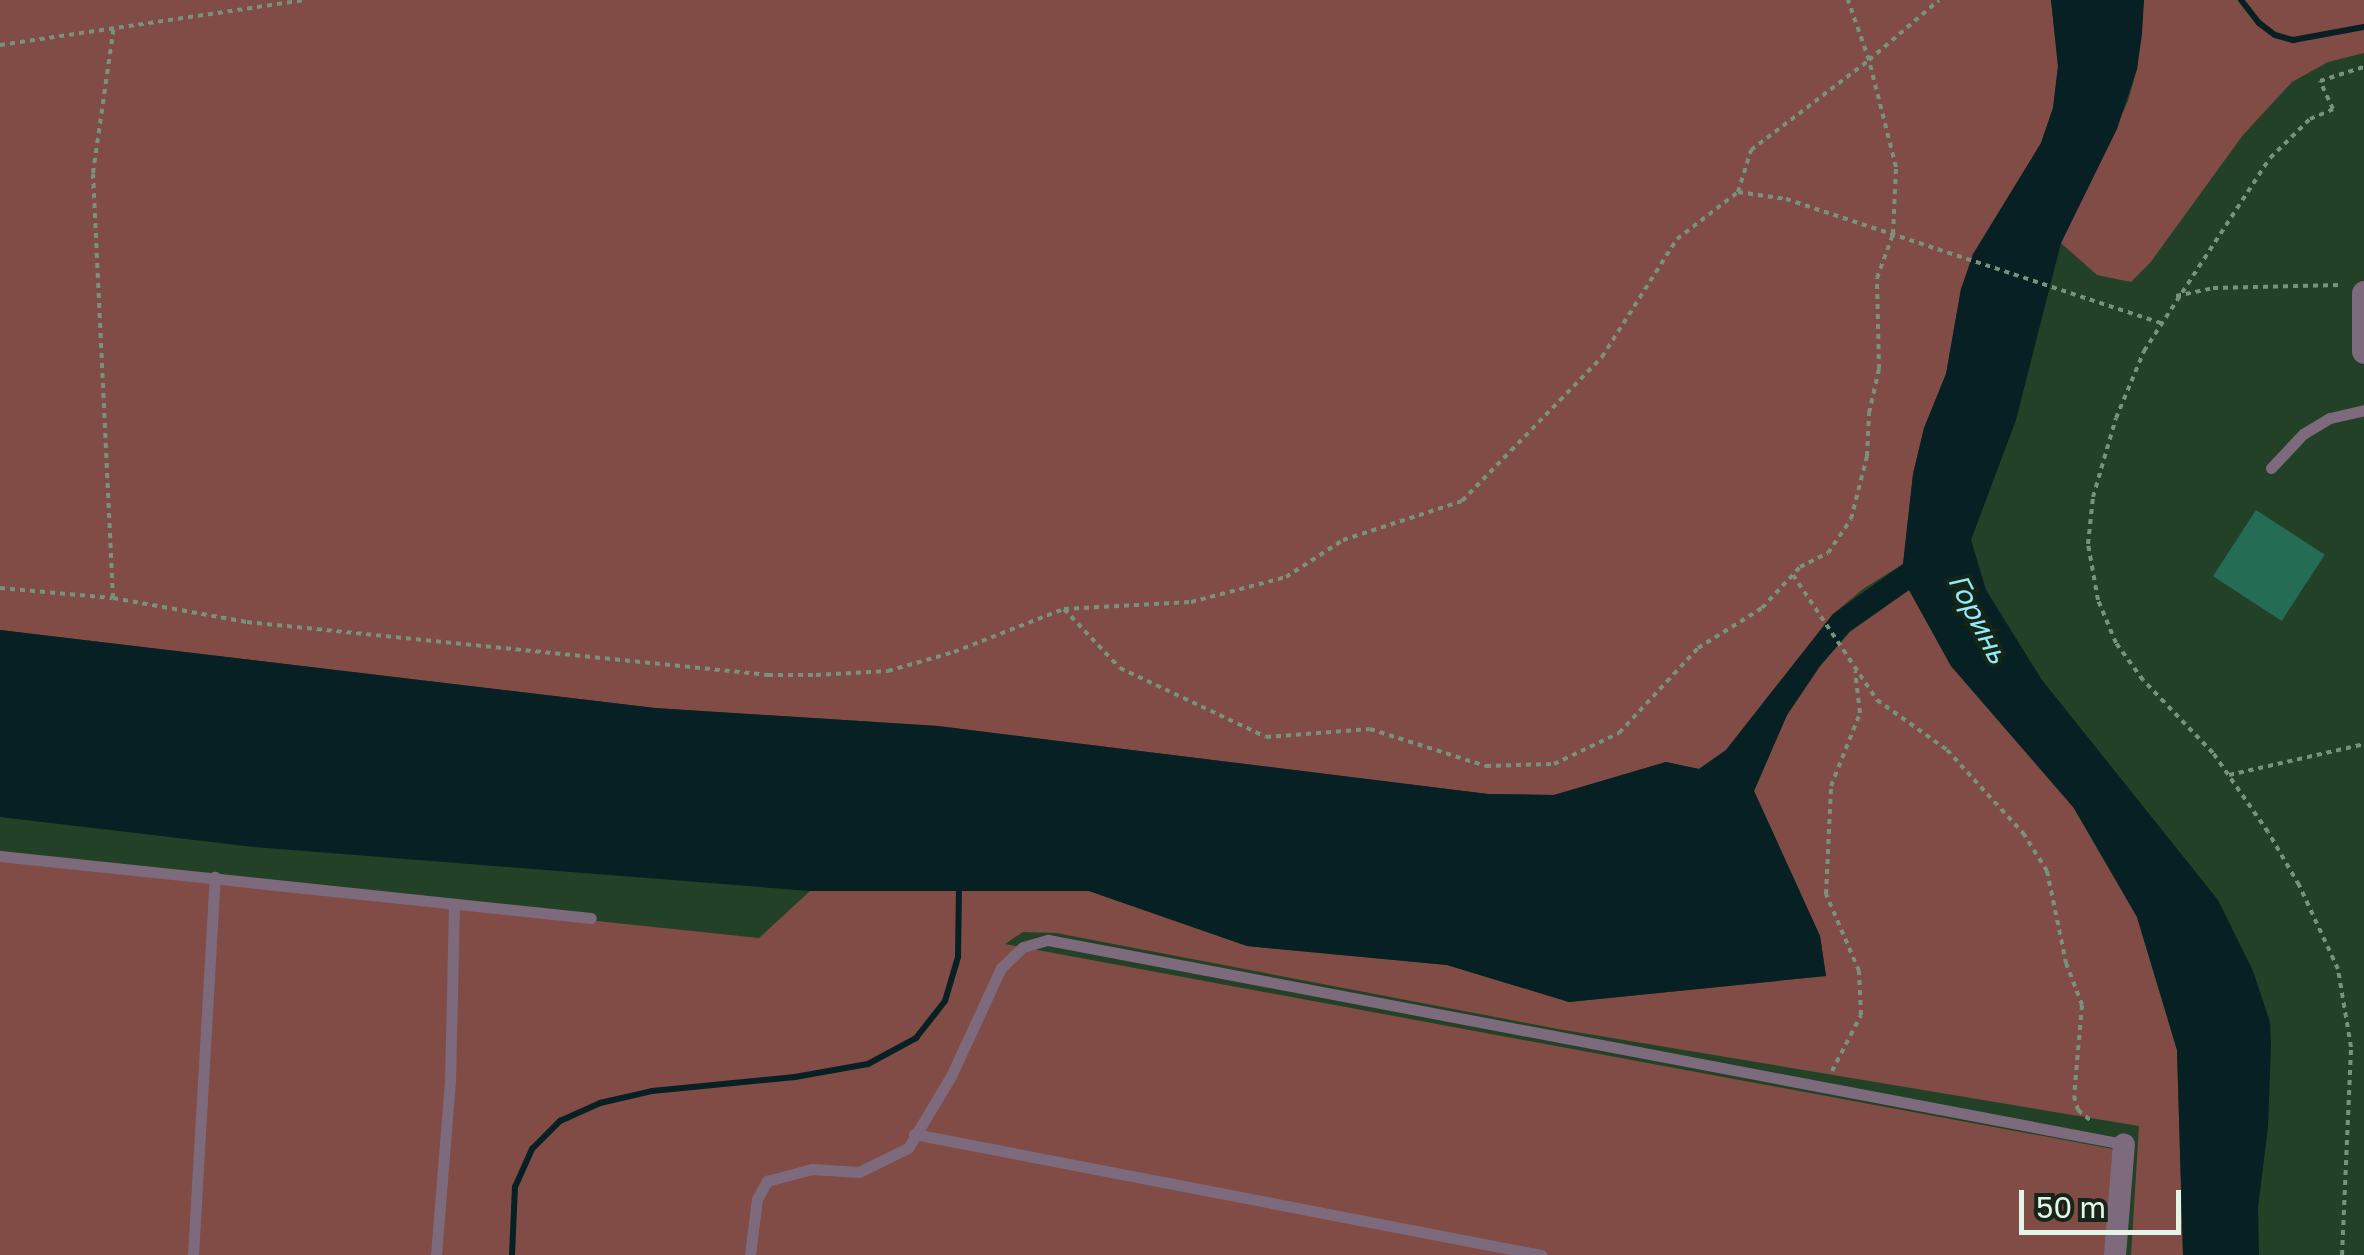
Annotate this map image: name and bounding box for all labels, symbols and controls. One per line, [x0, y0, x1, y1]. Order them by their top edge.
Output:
water label: Горинь [1941, 568, 2015, 668]
scale bar [2024, 1170, 2186, 1232]
text: 50 m [2036, 1189, 2106, 1225]

